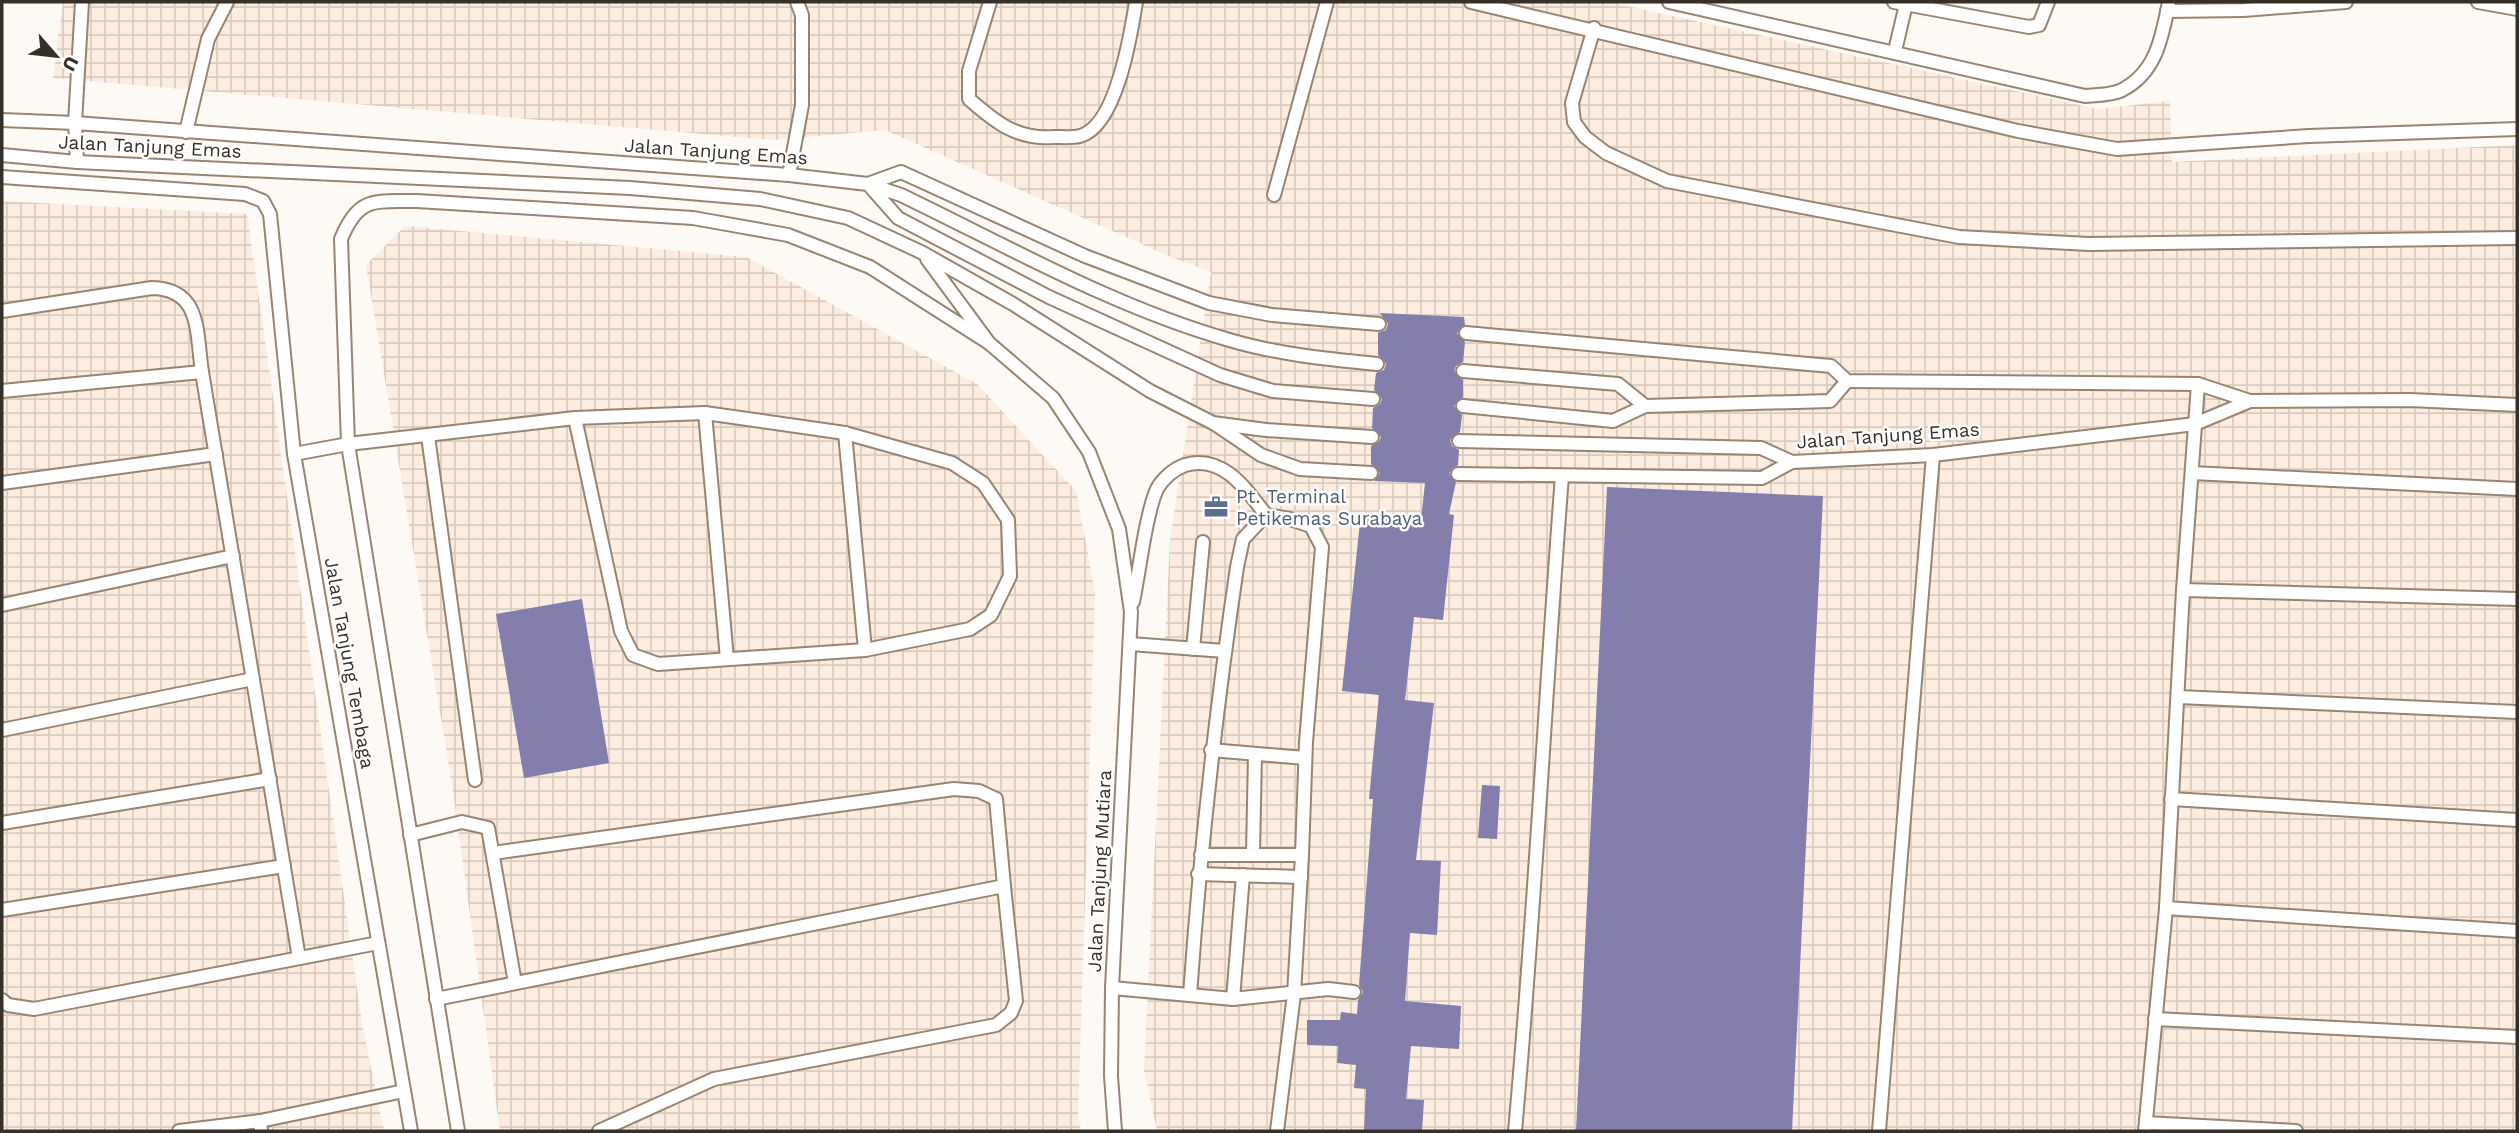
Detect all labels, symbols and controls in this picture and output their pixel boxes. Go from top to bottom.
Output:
north arrow [21,21,91,91]
text: U [57,52,84,75]
street label: Jalan Tanjung Emas [58,130,242,163]
street label: Jalan Tanjung Emas [624,134,808,169]
street label: Jalan Tanjung Emas [1796,418,1980,453]
place label: Pt. Terminal Petikemas Surabaya [1236,485,1423,530]
office icon: Pt. Terminal Petikemas Surabaya [1202,493,1230,521]
street label: Jalan Tanjung Tembaga [320,556,379,771]
street label: Jalan Tanjung Mutiara [1083,769,1116,973]

